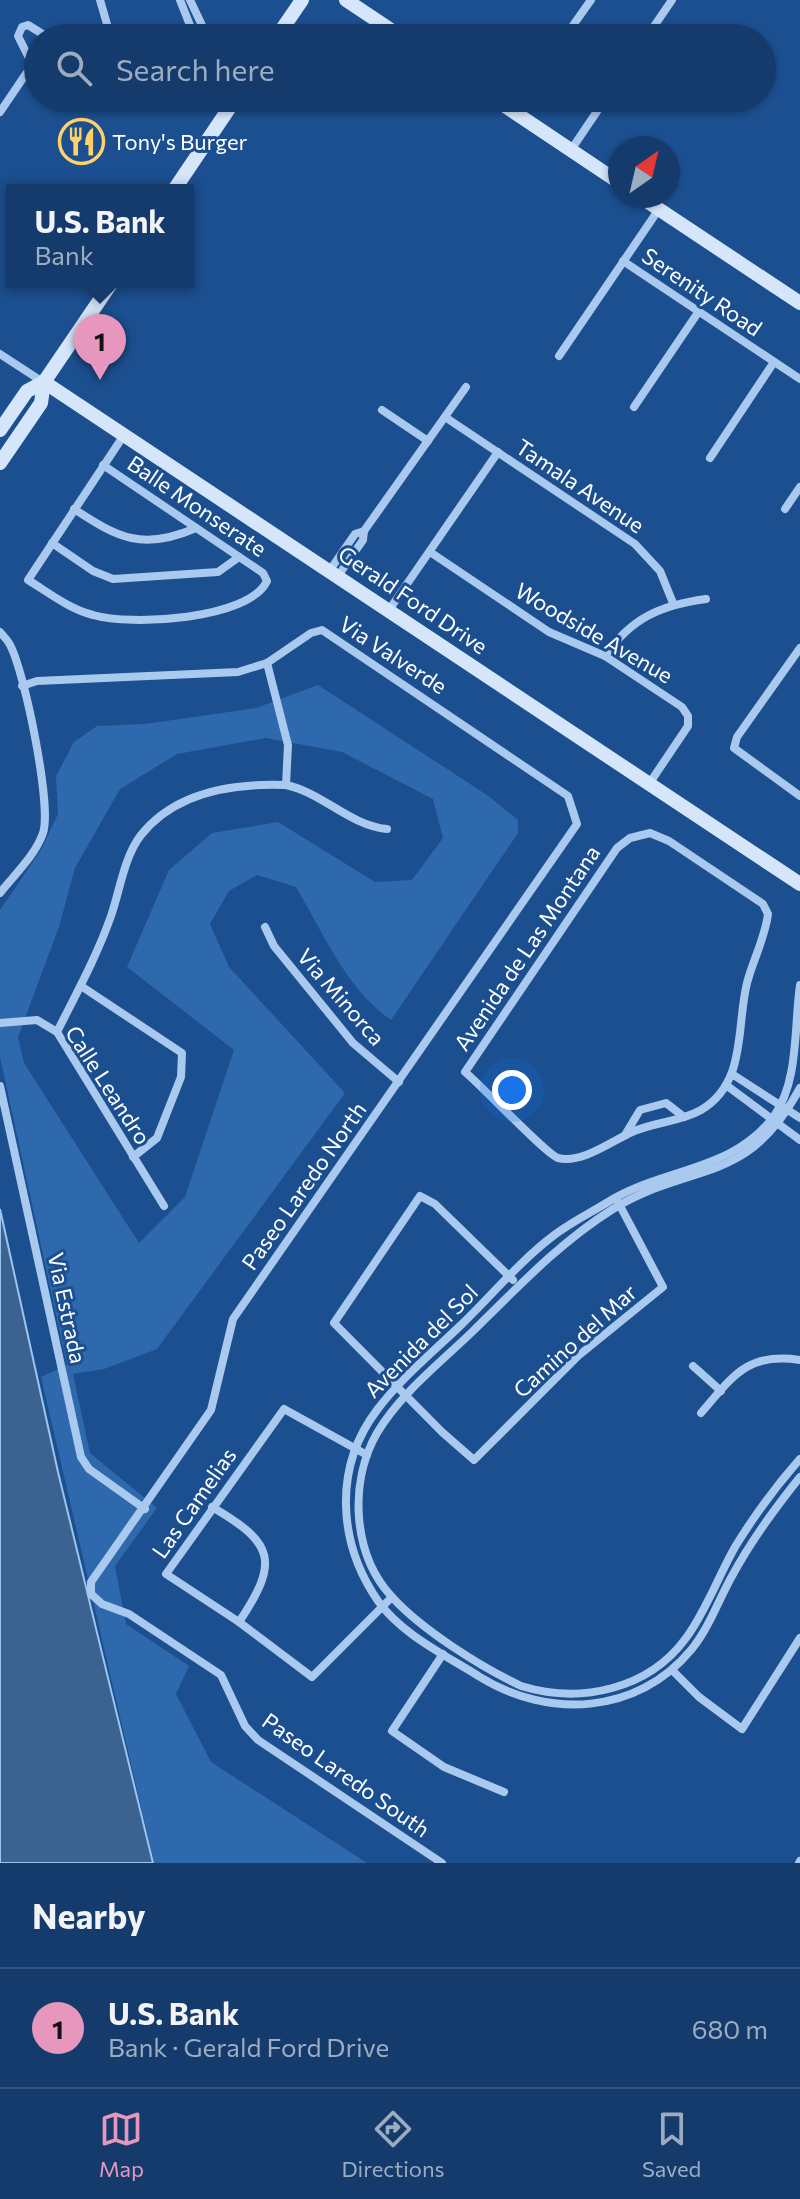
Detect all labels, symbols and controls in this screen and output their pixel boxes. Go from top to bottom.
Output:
search box [24,24,776,112]
icon: search [52,46,96,90]
text: Search here [116,50,275,87]
restaurant icon: Tony's Burger [57,118,105,166]
place label: Tony's Burger [112,128,248,155]
north arrow [608,136,680,208]
popup [6,184,194,288]
text: U.S. Bank [34,202,166,239]
text: Bank [34,239,94,270]
street label: Serenity Road [637,242,767,342]
pin: 1 [74,314,126,380]
street label: Tamala Avenue [511,433,650,538]
street label: Balle Monserate [123,449,272,562]
street label: Gerald Ford Drive [334,540,493,659]
street label: Woodside Avenue [511,577,678,689]
street label: Via Valverde [334,610,452,699]
street label: Avenida de Las Montana [448,840,605,1055]
street label: Via Minorca [292,943,391,1051]
street label: Calle Leandro [60,1020,157,1149]
your location [492,1070,532,1110]
street label: Paseo Laredo North [236,1097,372,1275]
street label: Via Estrada [43,1250,92,1366]
street label: Avenida del Sol [358,1278,483,1403]
street label: Camino del Mar [507,1278,642,1403]
street label: Las Camelias [146,1442,241,1563]
street label: Paseo Laredo South [257,1707,435,1843]
text: Nearby [32,1894,146,1936]
text: U.S. Bank [108,1994,239,2031]
text: 1 [52,2013,64,2044]
text: 680 m [692,2013,768,2044]
text: Bank · Gerald Ford Drive [108,2031,389,2062]
tab: Map [99,2107,144,2182]
tab: Directions [341,2107,445,2182]
tab: Saved [642,2107,701,2182]

